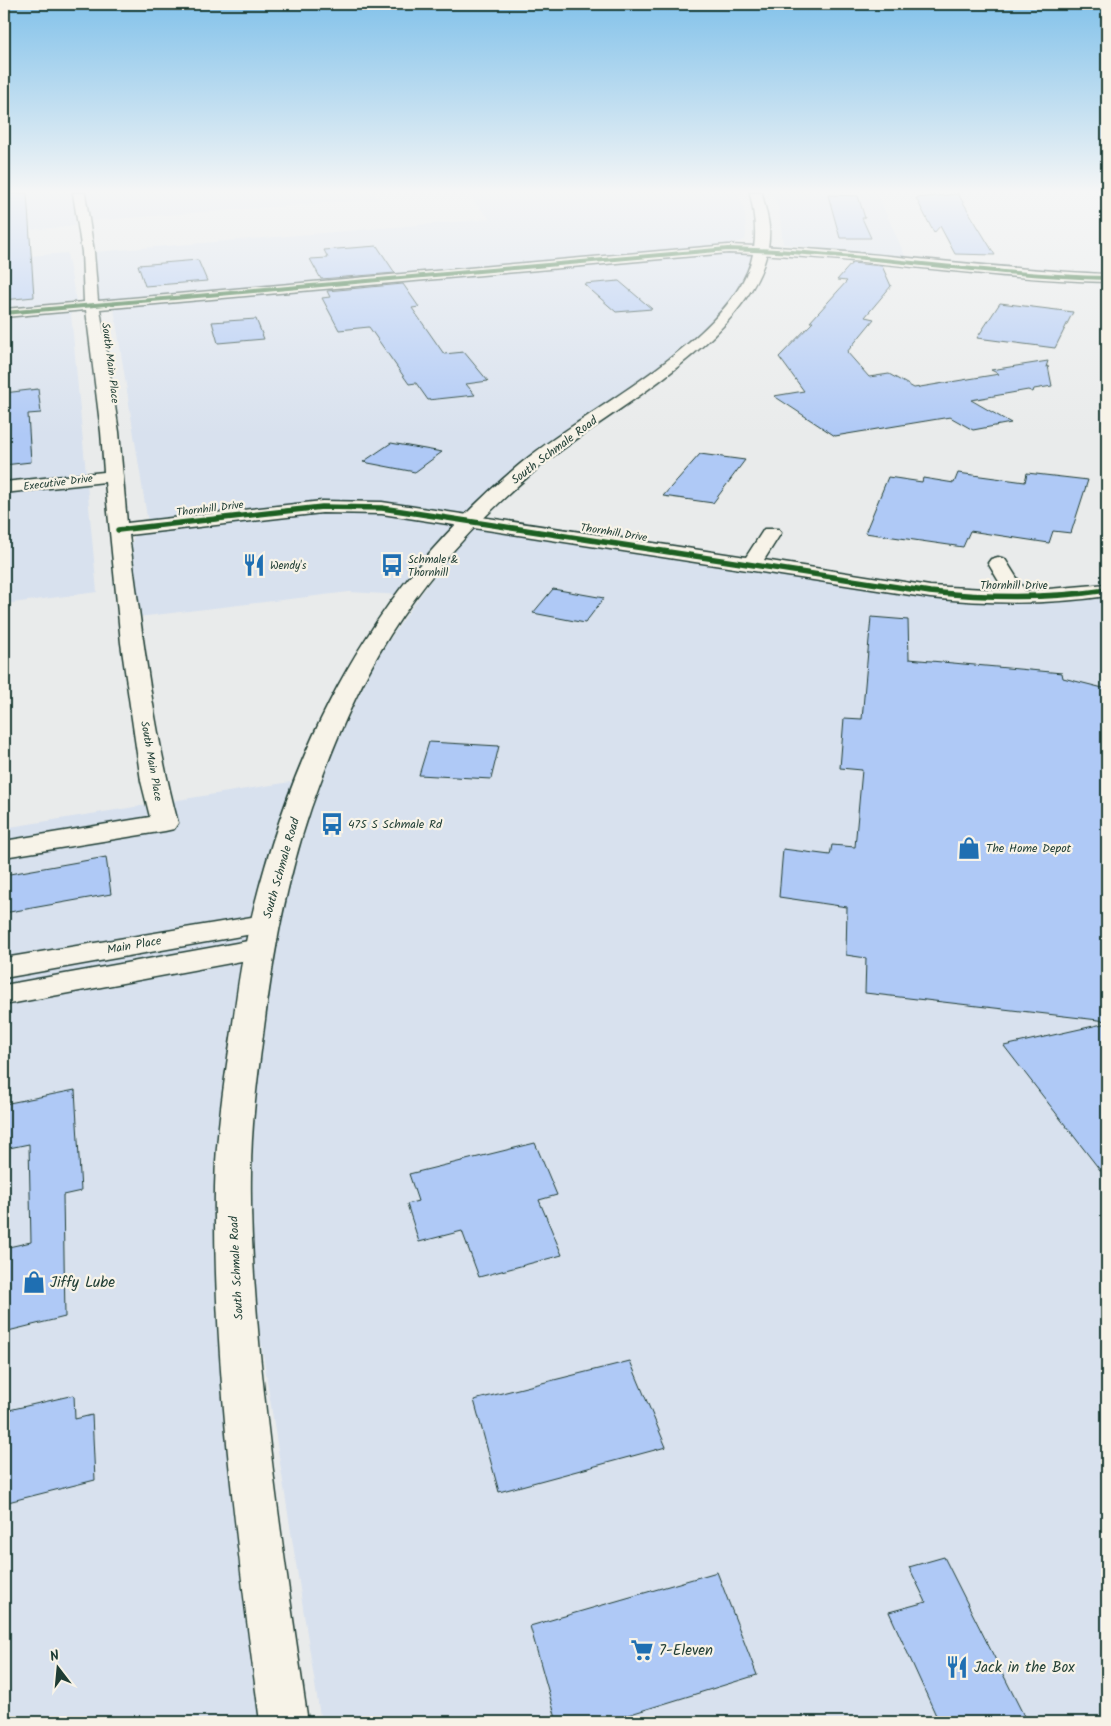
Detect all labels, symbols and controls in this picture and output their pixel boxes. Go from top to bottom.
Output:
street label: South Main Place [96,322,124,404]
street label: South Schmale Road [507,411,602,489]
street label: Executive Drive [22,470,94,496]
street label: Thornhill Drive [176,496,245,522]
street label: Thornhill Drive [579,519,649,547]
place label: Schmale & Thornhill [408,551,459,582]
restaurant icon: Wendy's [241,552,267,578]
bus stop icon: Schmale & Thornhill [379,552,405,578]
place label: Wendy's [270,557,307,575]
street label: Thornhill Drive [980,577,1048,595]
street label: South Main Place [135,720,167,803]
bus stop icon: 475 S Schmale Rd [319,811,345,837]
street label: South Schmale Road [258,815,305,921]
place label: 475 S Schmale Rd [348,815,443,834]
shop icon: The Home Depot [956,835,982,861]
place label: The Home Depot [986,839,1072,858]
street label: Main Place [105,931,163,960]
street label: South Schmale Road [224,1215,249,1320]
shop icon: Jiffy Lube [21,1269,47,1295]
place label: Jiffy Lube [50,1271,115,1295]
supermarket icon: 7-Eleven [629,1637,655,1663]
place label: 7-Eleven [659,1639,713,1663]
north arrow [32,1644,82,1694]
text: N [47,1645,62,1668]
restaurant icon: Jack in the Box [944,1654,970,1680]
place label: Jack in the Box [974,1656,1075,1680]

